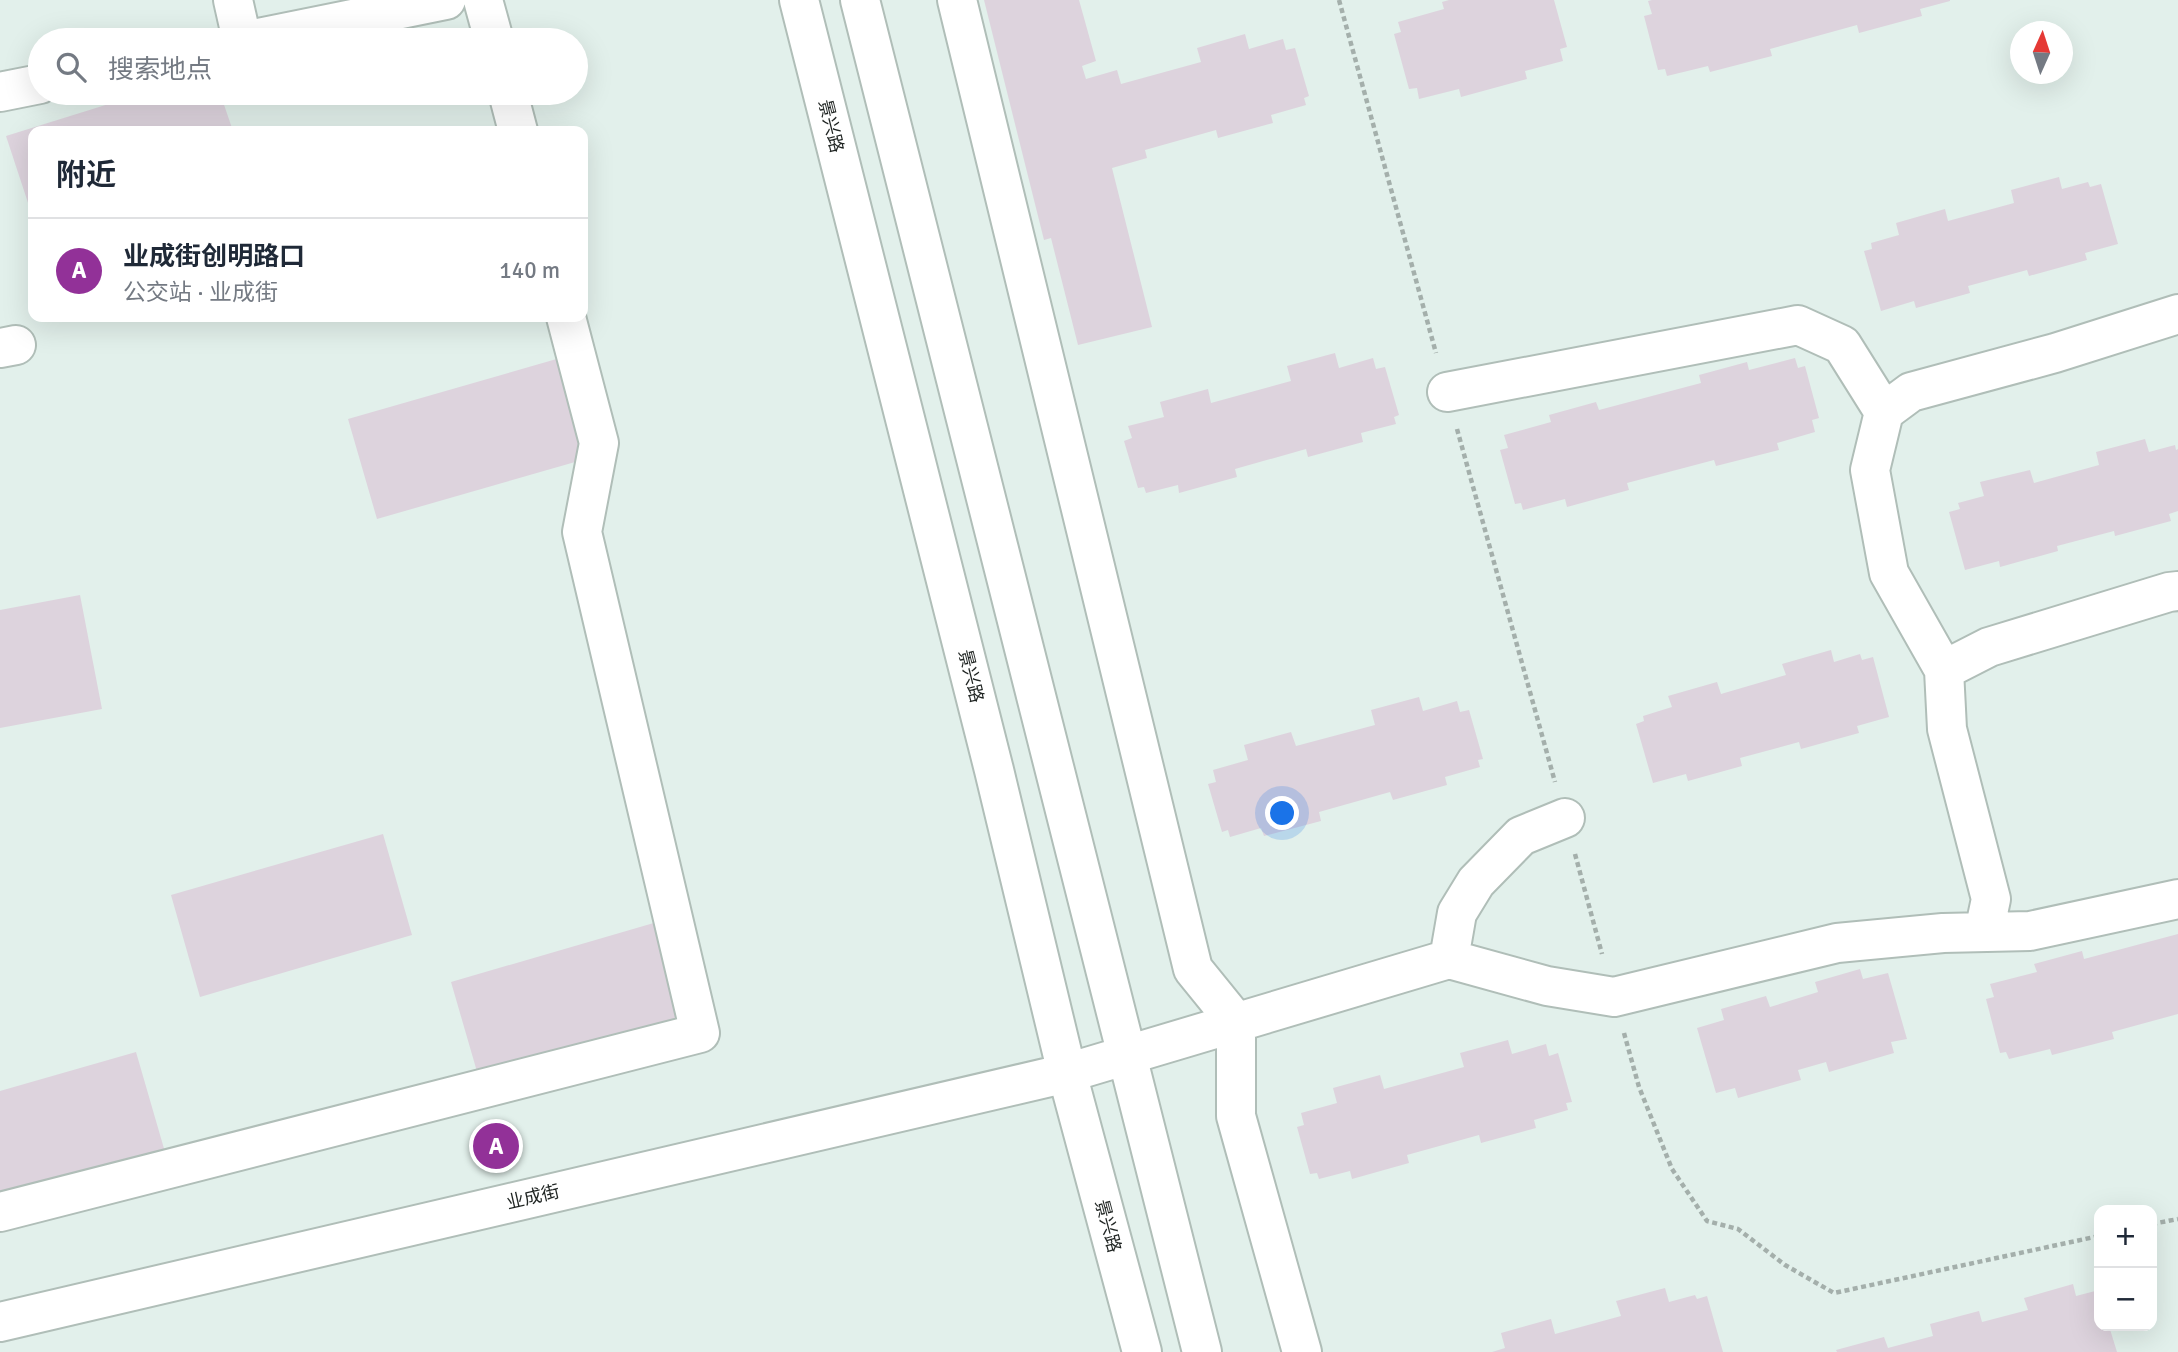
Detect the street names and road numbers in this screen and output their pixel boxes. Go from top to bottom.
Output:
street label: 景兴路 [814,97,848,155]
street label: 景兴路 [954,647,988,705]
street label: 业成街 [504,1180,562,1214]
street label: 景兴路 [1090,1197,1126,1255]

